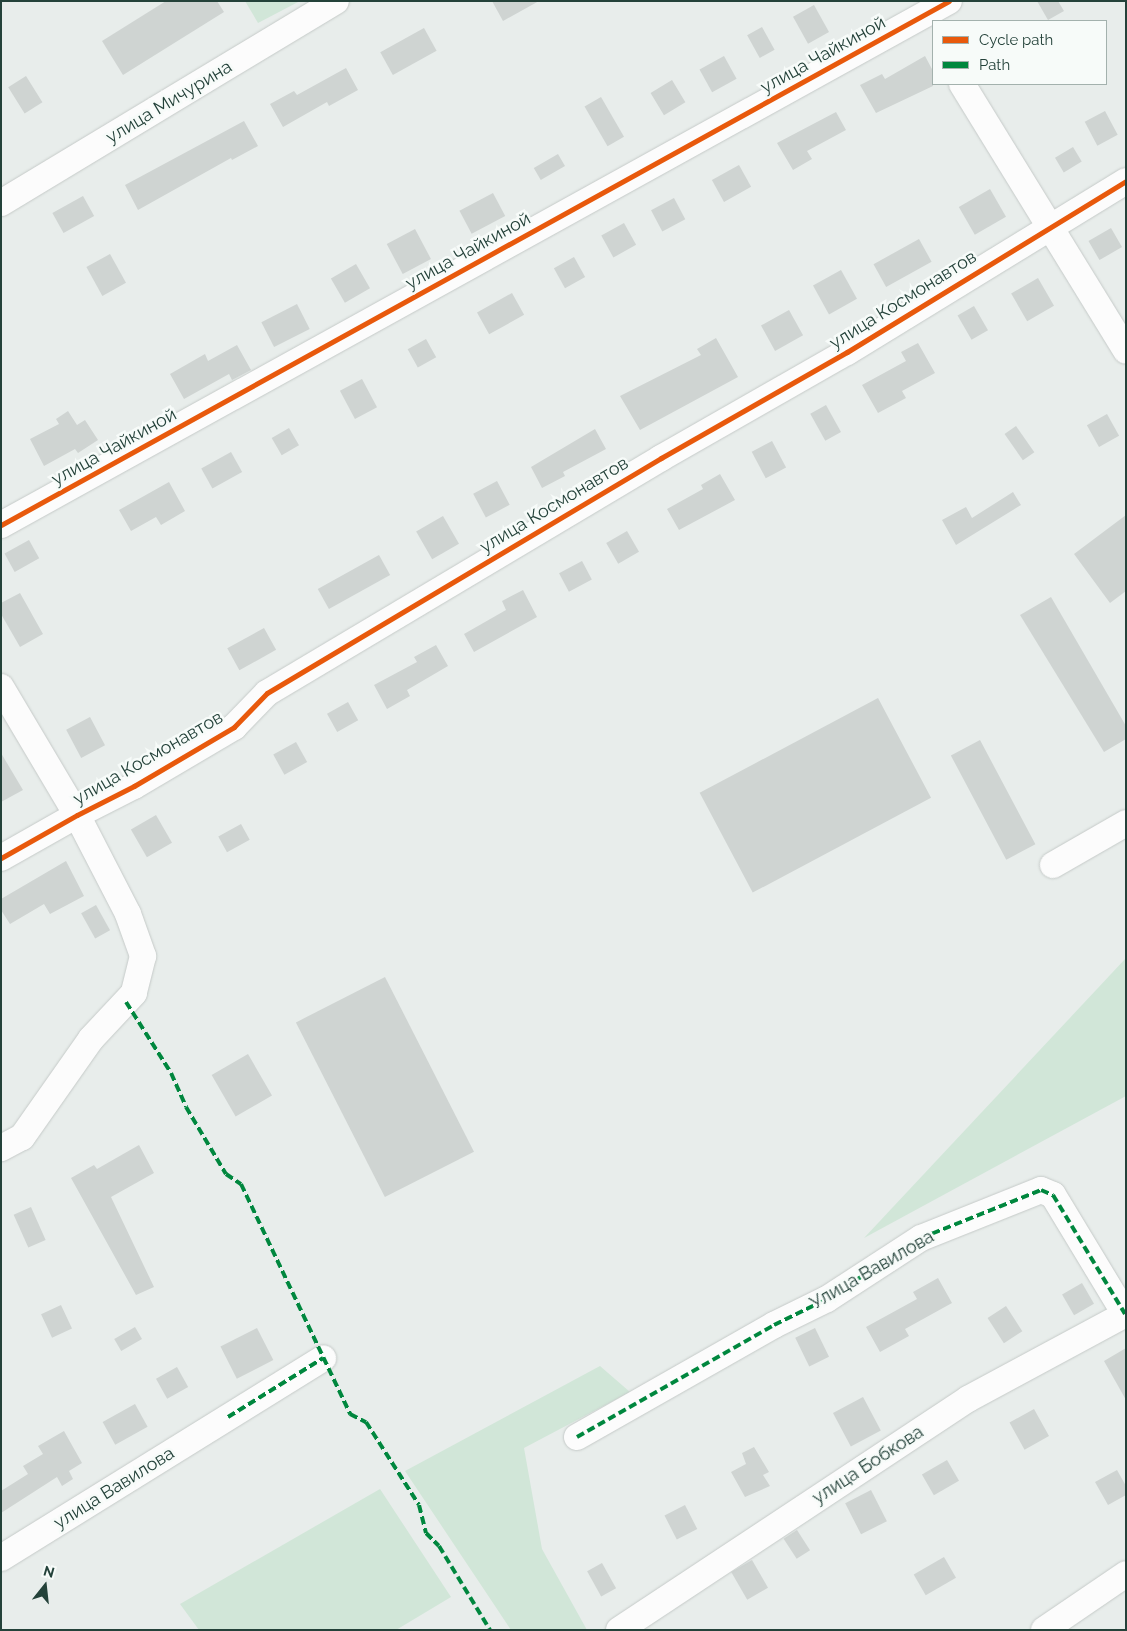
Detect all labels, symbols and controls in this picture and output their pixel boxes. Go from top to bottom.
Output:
street label: улица Чайкиной [757,12,889,98]
legend [932,20,1107,85]
text: Cycle path [979,31,1053,49]
street label: улица Мичурина [102,56,236,148]
text: Path [979,56,1010,74]
street label: улица Чайкиной [402,208,534,294]
street label: улица Космонавтов [826,246,980,354]
street label: улица Чайкиной [48,404,180,490]
street label: улица Космонавтов [476,452,632,558]
street label: улица Космонавтов [69,706,227,810]
street label: Улица Вавилова [806,1226,938,1314]
street label: улица Бобкова [808,1421,928,1509]
street label: улица Вавилова [50,1442,178,1534]
north arrow [20,1561,70,1611]
text: N [42,1562,56,1581]

